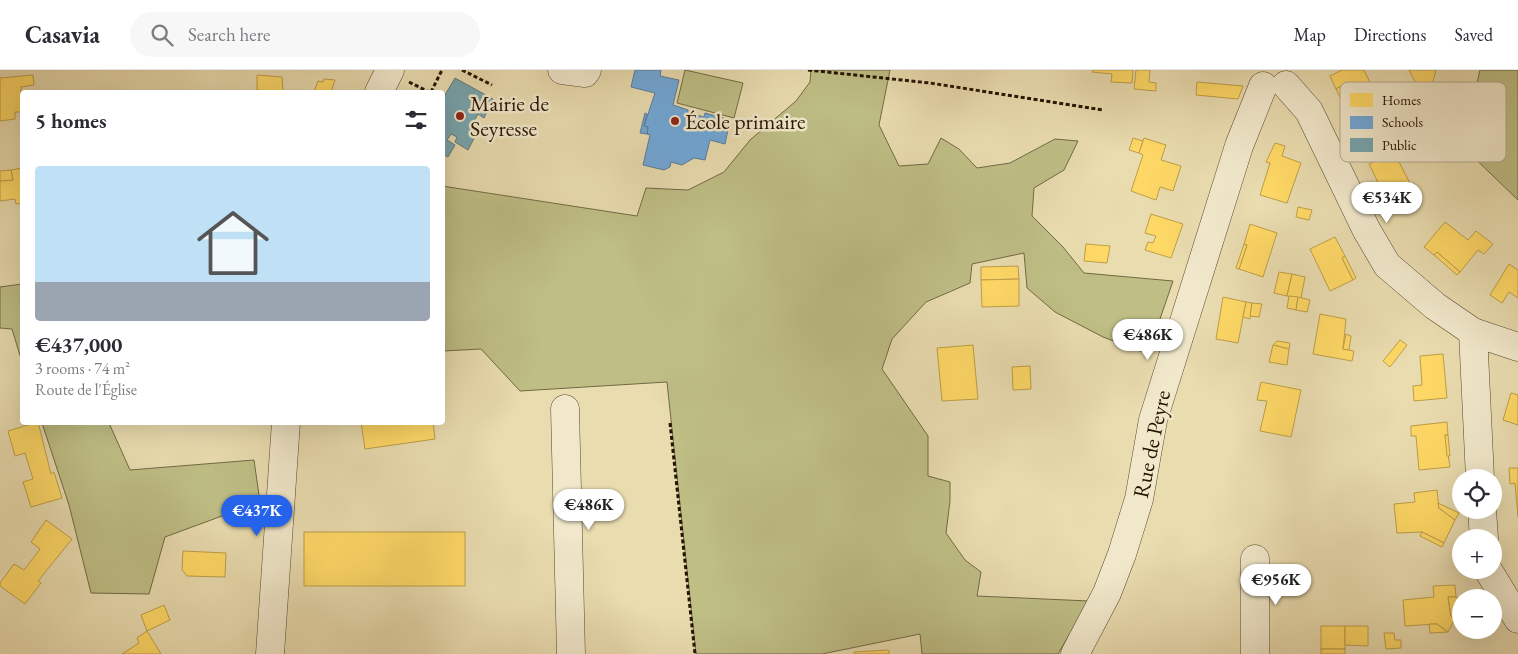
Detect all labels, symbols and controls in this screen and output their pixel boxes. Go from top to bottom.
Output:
search box [130,12,480,57]
text: Casavia [25,19,100,50]
icon: search [148,21,176,49]
text: Search here [188,22,270,47]
text: Map [1294,23,1326,46]
text: Directions [1354,23,1426,46]
text: Saved [1454,23,1493,46]
legend [1340,82,1506,162]
place label: Mairie de Seyresse [470,89,549,143]
text: Homes [1382,91,1422,109]
icon: filters [402,106,430,134]
text: 5 homes [35,107,107,134]
place label: École primaire [685,107,806,136]
marker: Mairie de Seyresse [454,110,466,122]
text: Schools [1382,113,1423,131]
marker: École primaire [669,115,681,127]
text: Public [1382,136,1417,154]
pin: €534K [1352,182,1422,224]
text: €534K [1362,187,1412,208]
icon: home [188,198,278,288]
pin: €486K [1113,318,1183,361]
text: €486K [1123,324,1173,345]
text: €437,000 [35,331,122,358]
text: 3 rooms · 74 m² [35,358,130,379]
text: Route de l'Église [35,379,137,400]
street label: Rue de Peyre [1126,387,1177,501]
map controls [1452,469,1502,639]
button: locate [1452,469,1502,519]
pin: €486K [554,488,624,531]
pin: €437K [222,494,292,537]
text: €486K [564,494,614,515]
text: €437K [232,500,282,521]
button: + [1452,529,1502,579]
pin: €956K [1241,564,1311,606]
text: €956K [1251,569,1301,590]
button: − [1452,589,1502,639]

